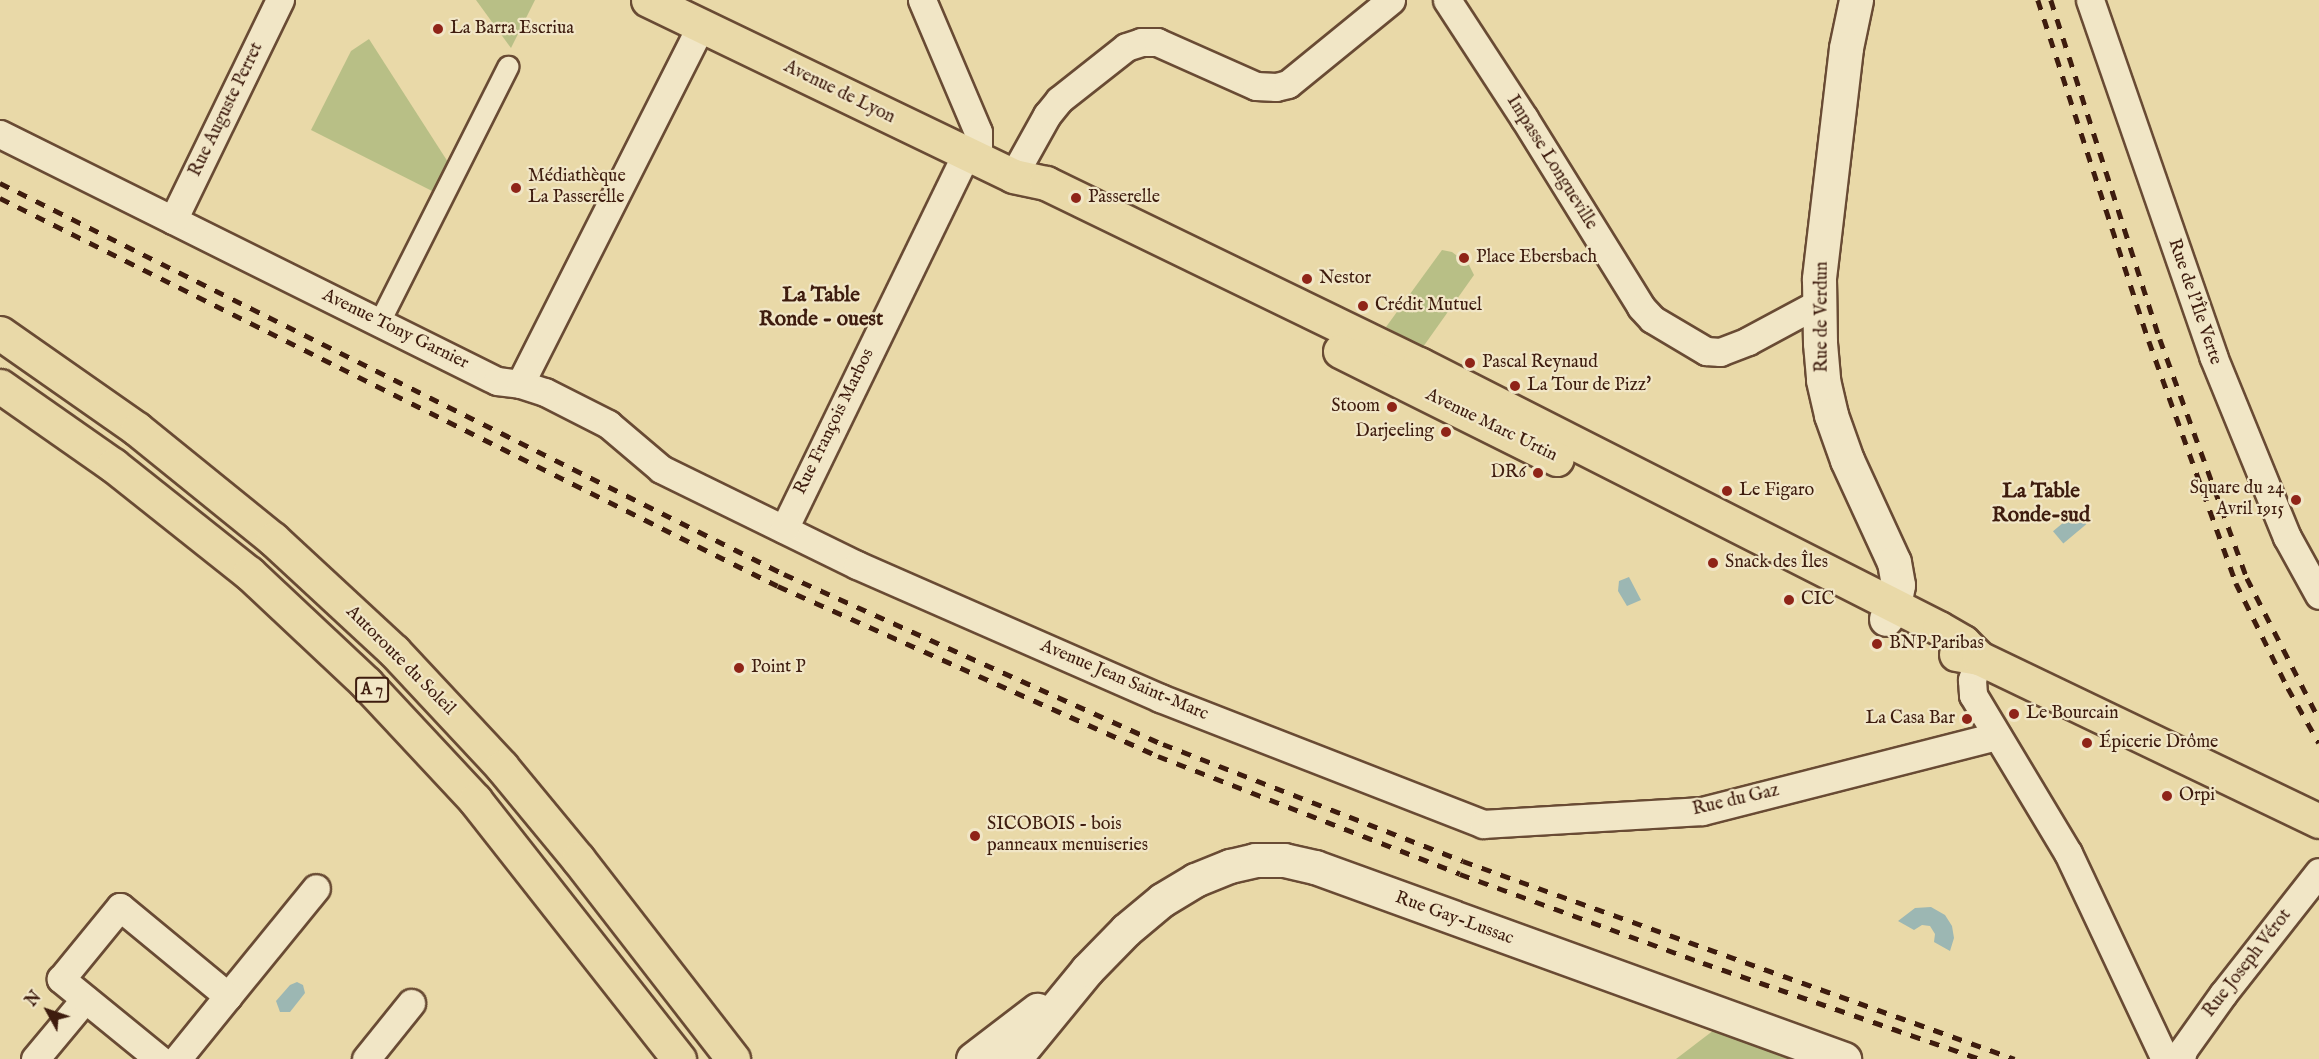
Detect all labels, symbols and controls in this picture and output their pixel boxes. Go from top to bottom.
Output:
place label: La Barra Escriua [450,18,574,40]
marker: La Barra Escriua [431,22,445,36]
street label: Rue Auguste Perret [185,39,269,181]
street label: Avenue de Lyon [780,57,898,129]
street label: Impasse Longueville [1501,92,1601,234]
place label: Médiathèque La Passerelle [528,167,626,210]
marker: Médiathèque La Passerelle [509,181,523,195]
place label: Passerelle [1088,187,1160,209]
marker: Passerelle [1069,191,1083,205]
street label: Rue de l'Île Verte [2162,236,2226,368]
place label: Place Ebersbach [1476,247,1597,269]
marker: Place Ebersbach [1457,251,1471,265]
street label: Rue de Verdun [1812,261,1834,373]
place label: Nestor [1319,268,1371,290]
marker: Nestor [1300,272,1314,286]
district label: La Table Ronde - ouest [759,283,883,333]
street label: Avenue Tony Garnier [318,285,472,375]
place label: Crédit Mutuel [1375,295,1482,317]
marker: Crédit Mutuel [1356,299,1370,313]
street label: Rue François Marbos [790,345,880,499]
place label: Pascal Reynaud [1482,352,1598,374]
marker: Pascal Reynaud [1463,356,1477,370]
place label: La Tour de Pizz' [1527,375,1651,397]
marker: La Tour de Pizz' [1508,379,1522,393]
street label: Avenue Marc Urtin [1422,385,1560,467]
place label: Stoom [1331,396,1380,418]
marker: Stoom [1385,400,1399,414]
place label: Darjeeling [1355,421,1434,443]
marker: Darjeeling [1439,425,1453,439]
place label: DR6 [1491,462,1526,484]
marker: DR6 [1531,466,1545,480]
district label: La Table Ronde-sud [1992,479,2090,529]
place label: Square du 24 Avril 1915 [2190,479,2284,522]
place label: Le Figaro [1739,480,1814,502]
marker: Le Figaro [1720,484,1734,498]
marker: Square du 24 Avril 1915 [2289,493,2303,507]
place label: Snack des Îles [1725,552,1828,574]
marker: Snack des Îles [1706,556,1720,570]
place label: CIC [1801,589,1834,611]
marker: CIC [1782,593,1796,607]
street label: Autoroute du Soleil [341,602,459,720]
place label: BNP Paribas [1889,633,1984,655]
street label: Avenue Jean Saint-Marc [1037,636,1211,726]
marker: BNP Paribas [1870,637,1884,651]
place label: Point P [751,657,806,679]
marker: Point P [732,661,746,675]
road number: A 7 [354,677,390,703]
place label: Le Bourcain [2026,703,2119,725]
marker: Le Bourcain [2007,707,2021,721]
place label: La Casa Bar [1866,708,1955,730]
marker: La Casa Bar [1960,712,1974,726]
place label: Épicerie Drôme [2099,732,2218,754]
marker: Épicerie Drôme [2080,736,2094,750]
street label: Rue du Gaz [1690,781,1782,821]
place label: Orpi [2179,785,2215,807]
marker: Orpi [2160,789,2174,803]
place label: SICOBOIS - bois panneaux menuiseries [987,815,1148,858]
marker: SICOBOIS - bois panneaux menuiseries [968,829,982,843]
street label: Rue Gay-Lussac [1392,888,1516,950]
street label: Rue Joseph Vérot [2199,906,2297,1022]
north arrow [18,981,78,1041]
text: N [22,988,46,1011]

